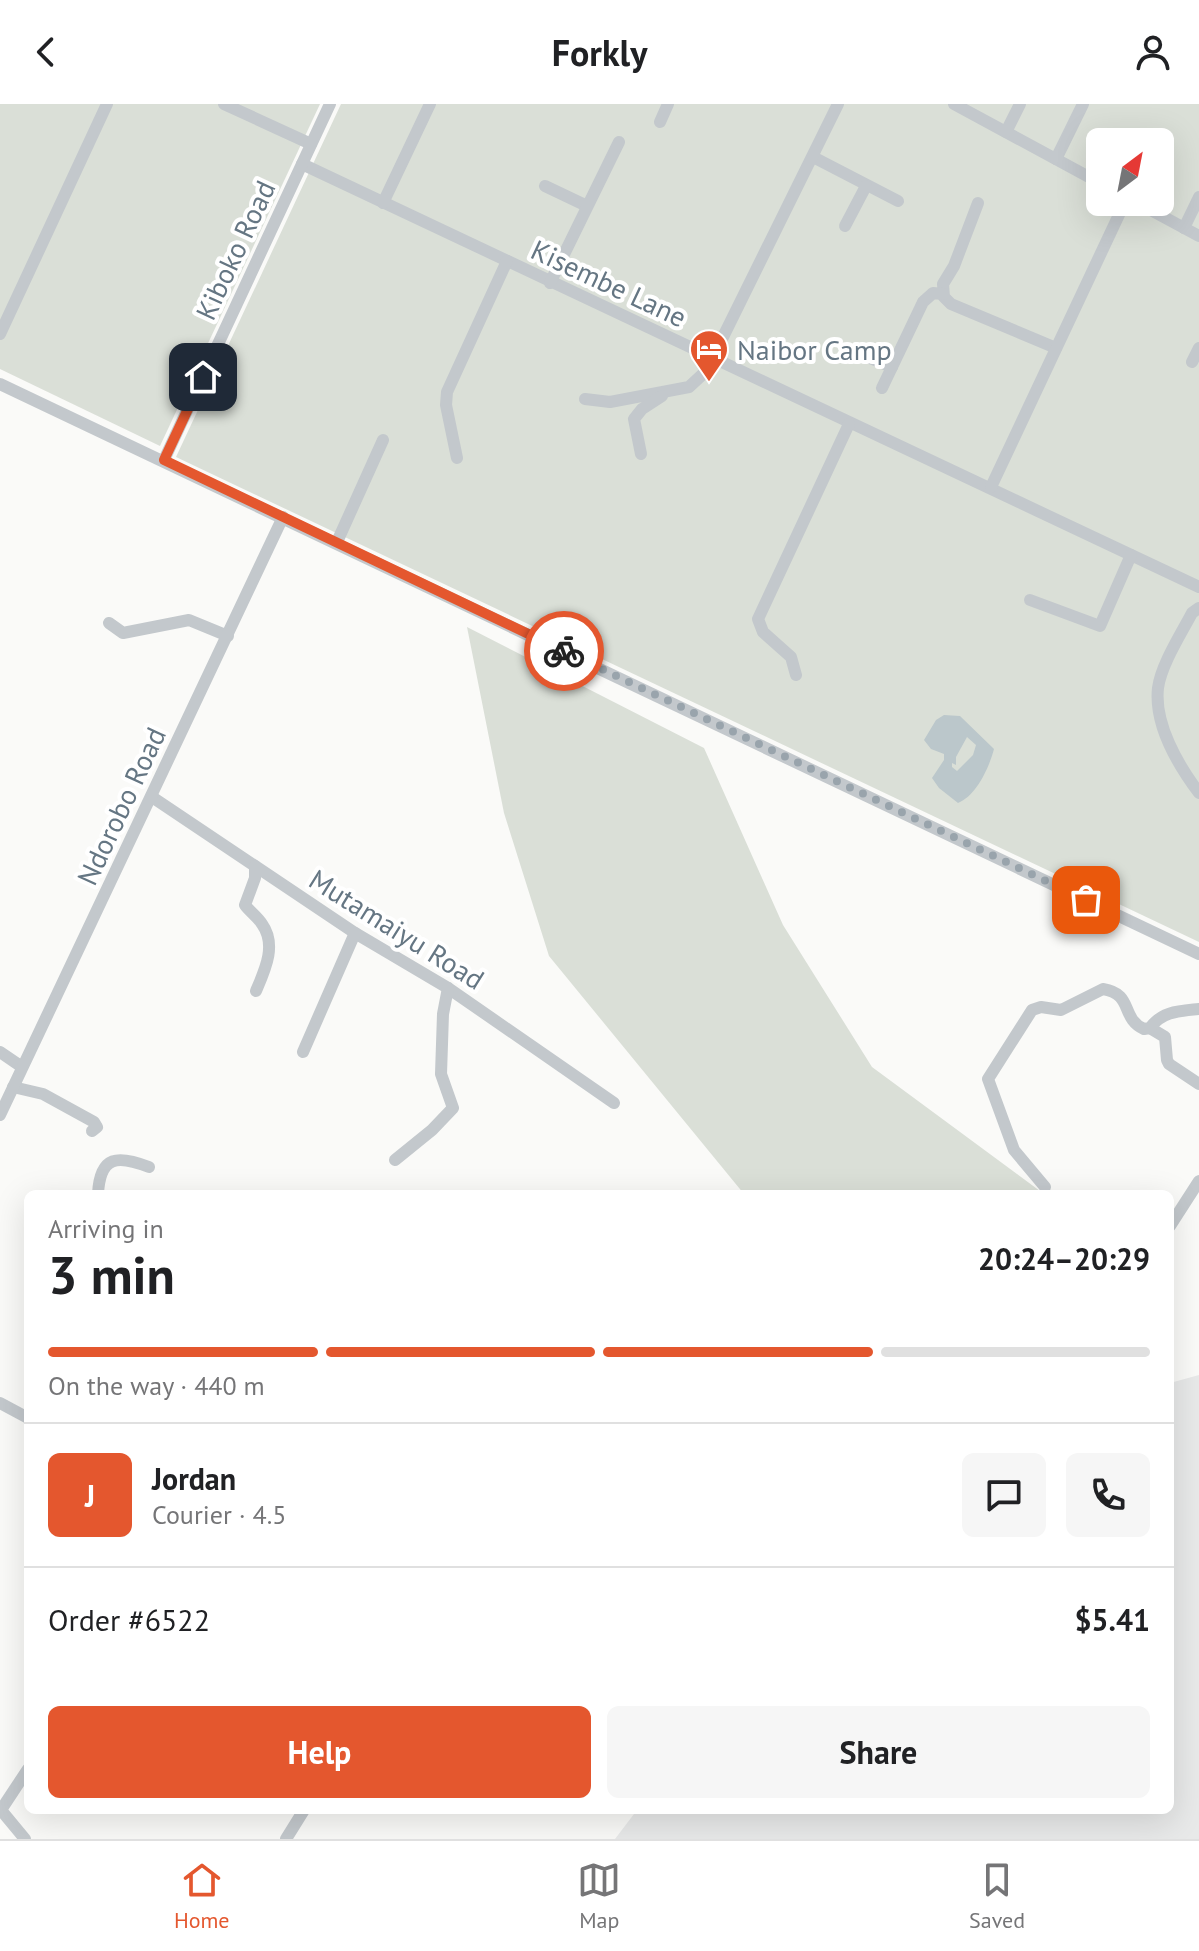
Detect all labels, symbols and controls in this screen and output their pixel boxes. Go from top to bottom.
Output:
text: Forkly [552,29,647,76]
icon: back [24,30,68,74]
icon: person [1131,30,1175,74]
north arrow [1086,128,1174,216]
map controls [1086,128,1174,216]
street label: Kiboko Road [187,174,283,326]
street label: Kisembe Lane [525,231,693,335]
hotel icon: Naibor Camp [688,328,730,383]
place label: Naibor Camp [737,331,892,368]
pin [169,343,237,411]
icon: home [181,355,225,399]
courier [524,611,604,691]
icon: bike [542,629,586,673]
street label: Ndorobo Road [68,721,174,891]
street label: Mutamaiyu Road [303,860,491,998]
pin [1052,866,1120,934]
icon: bag [1064,878,1108,922]
text: Arriving in [48,1212,164,1245]
text: 20:24–20:29 [978,1239,1150,1278]
text: 3 min [48,1241,175,1308]
text: On the way · 440 m [48,1369,265,1402]
button: chat [962,1453,1046,1537]
button: phone [1066,1453,1150,1537]
text: Jordan [152,1459,236,1498]
text: J [85,1476,95,1515]
text: Courier · 4.5 [152,1498,286,1531]
text: Order #6522 [48,1600,210,1639]
text: $5.41 [1075,1600,1150,1639]
button: Help [48,1706,591,1798]
button: Share [607,1706,1150,1798]
tab: Home [174,1858,230,1934]
tab: Map [577,1858,621,1934]
tab: Saved [969,1858,1025,1934]

